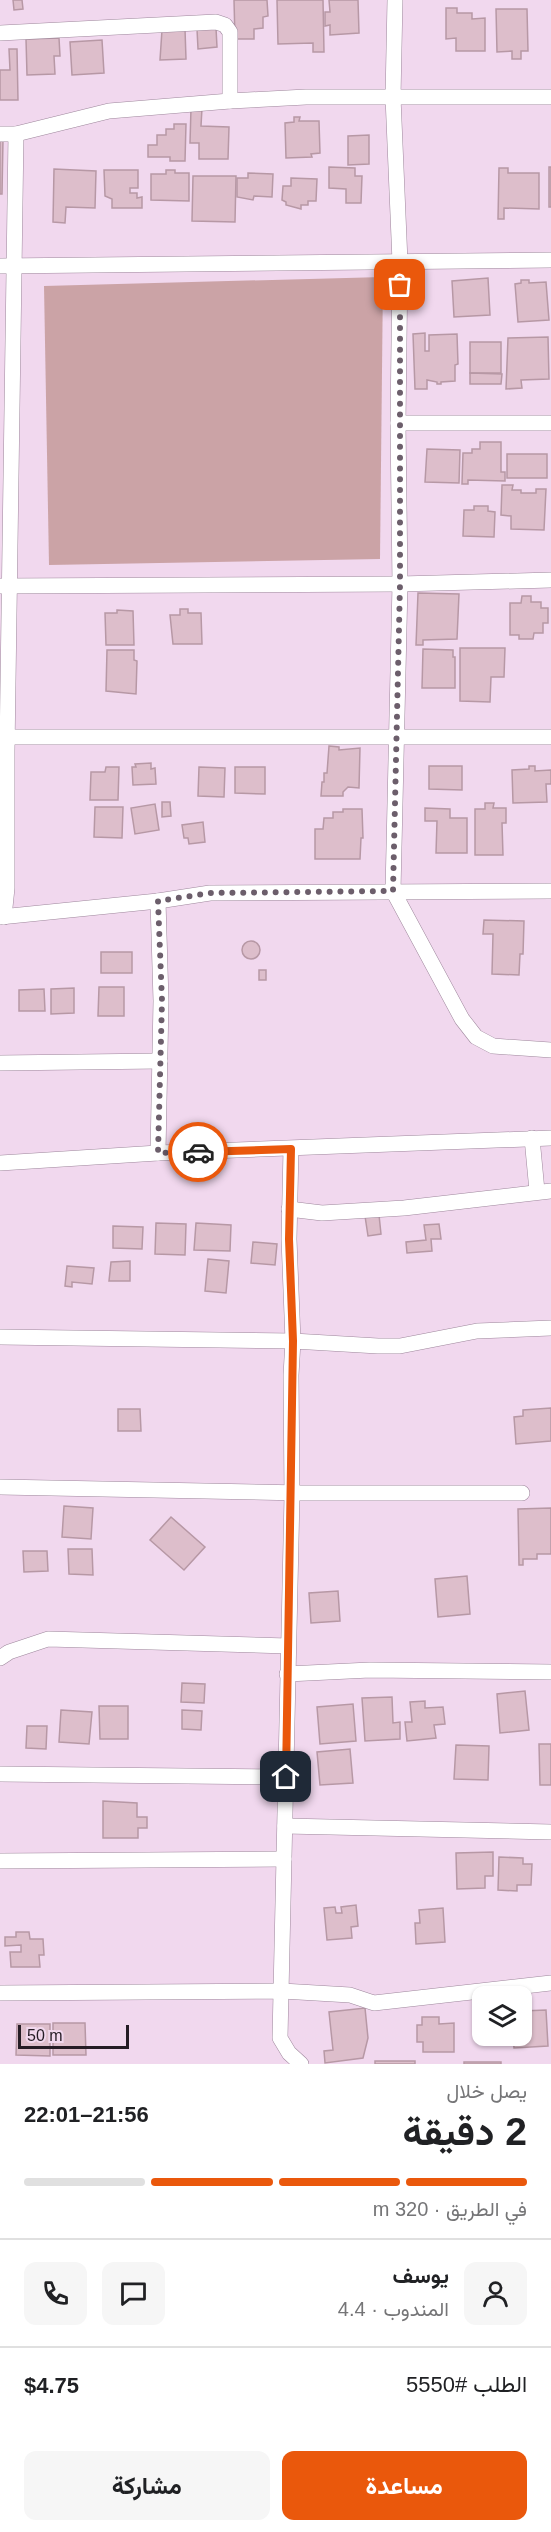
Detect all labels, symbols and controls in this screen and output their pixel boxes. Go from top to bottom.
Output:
pin [374,259,425,310]
icon: bag [383,268,416,301]
courier [168,1122,228,1182]
icon: car [182,1136,215,1169]
pin [260,1751,311,1802]
icon: home [269,1760,302,1793]
map controls [472,1986,532,2046]
button: layers [472,1986,532,2046]
scale bar [18,2022,129,2050]
text: 50 m [27,2027,63,2044]
text: يصل خلال [446,2080,527,2102]
text: 21:56–22:01 [24,2102,149,2127]
text: 2 دقيقة [403,2110,527,2153]
text: في الطريق · 320 m [373,2198,527,2220]
button: phone [24,2262,87,2325]
button: chat [102,2262,165,2325]
button: person [464,2262,527,2325]
text: يوسف [393,2263,449,2288]
text: المندوب · 4.4 [338,2298,449,2320]
text: الطلب #5550 [406,2372,527,2397]
text: $4.75 [24,2373,79,2398]
button: مشاركة [24,2451,270,2520]
button: مساعدة [282,2451,527,2520]

